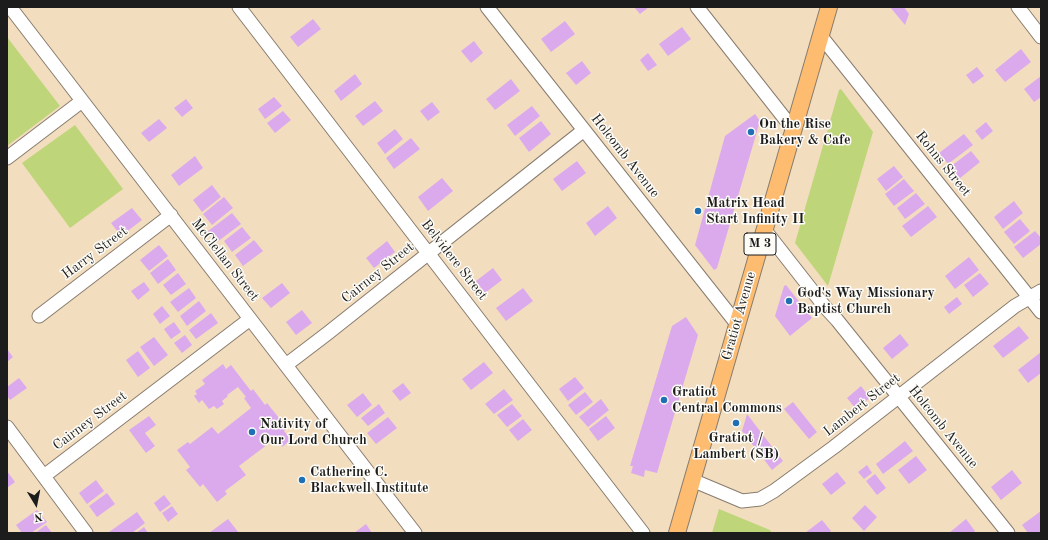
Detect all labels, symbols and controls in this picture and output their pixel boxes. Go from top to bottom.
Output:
street label: Holcomb Avenue [587,111,663,201]
place label: On the Rise Bakery & Cafe [759,116,851,148]
marker: On the Rise Bakery & Cafe [746,127,756,137]
street label: Rohns Street [912,128,974,200]
place label: Matrix Head Start Infinity II [706,195,804,228]
marker: Matrix Head Start Infinity II [693,206,703,216]
street label: McClellan Street [187,215,263,305]
street label: Belvidere Street [417,216,491,304]
street label: Harry Street [59,223,131,283]
road number: M 3 [744,233,776,255]
street label: Cairney Street [338,239,418,307]
street label: Gratiot Avenue [718,270,760,362]
place label: God's Way Missionary Baptist Church [797,285,935,318]
marker: God's Way Missionary Baptist Church [784,296,794,306]
street label: Lambert Street [820,370,904,440]
street label: Holcomb Avenue [905,382,981,472]
place label: Gratiot Central Commons [672,384,782,416]
street label: Cairney Street [50,388,130,454]
marker: Gratiot Central Commons [659,395,669,405]
place label: Nativity of Our Lord Church [260,416,367,448]
marker: Gratiot / Lambert (SB) [731,418,741,428]
marker: Nativity of Our Lord Church [247,427,257,437]
place label: Gratiot / Lambert (SB) [693,430,779,462]
place label: Catherine C. Blackwell Institute [310,464,429,496]
marker: Catherine C. Blackwell Institute [297,475,307,485]
north arrow [16,484,56,524]
text: N [33,510,43,522]

